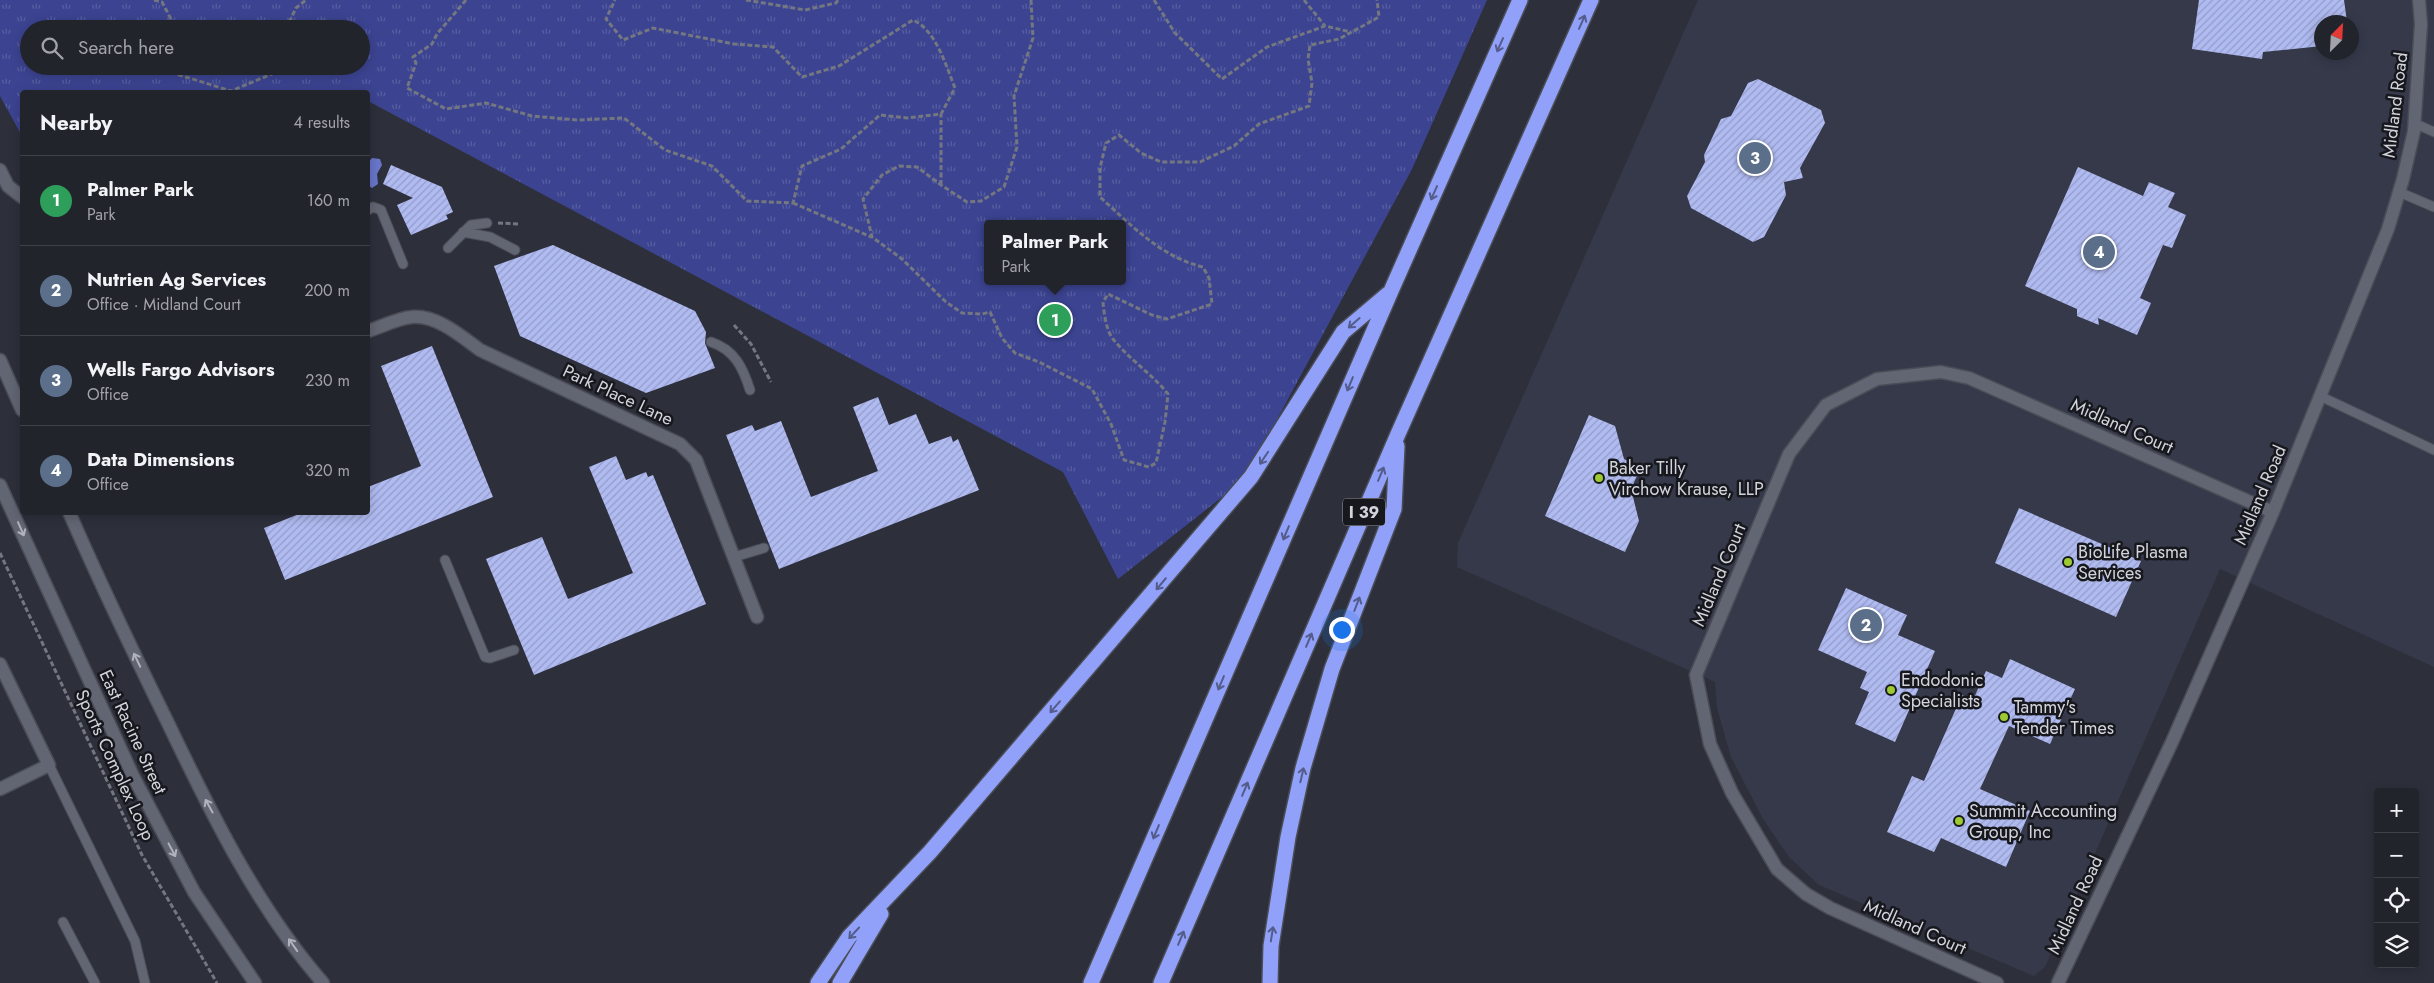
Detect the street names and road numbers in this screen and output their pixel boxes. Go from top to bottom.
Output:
street label: Midland Road [2376,51,2414,159]
street label: Park Place Lane [559,358,677,432]
street label: Midland Court [2067,392,2178,460]
street label: Midland Road [2227,441,2293,549]
road number: I 39 [1343,498,1385,526]
street label: Midland Court [1686,519,1753,630]
street label: East Racine Street [93,666,174,799]
street label: Sports Complex Loop [69,685,161,845]
street label: Midland Road [2041,851,2109,959]
street label: Midland Court [1860,893,1971,961]

